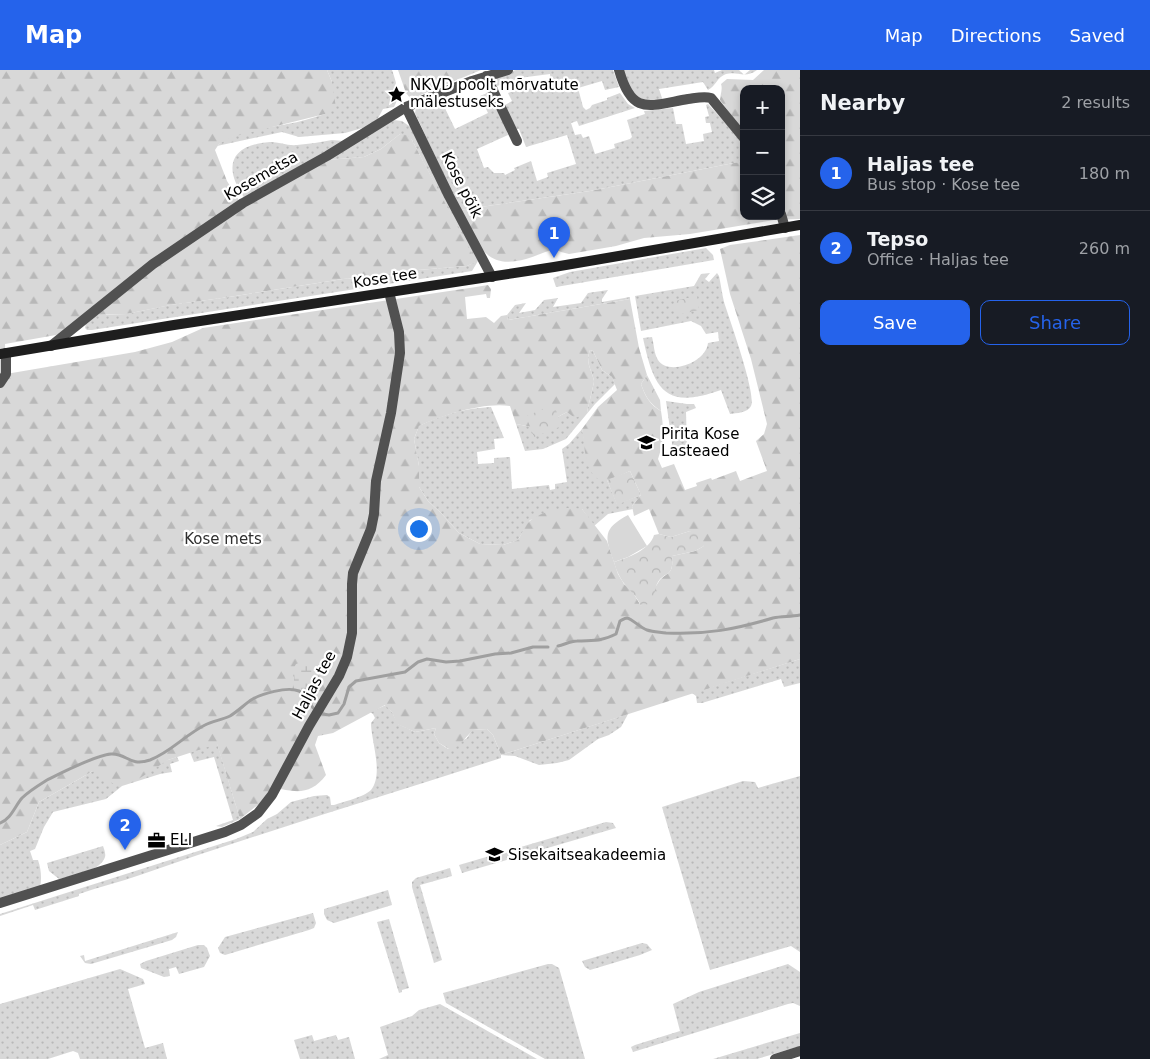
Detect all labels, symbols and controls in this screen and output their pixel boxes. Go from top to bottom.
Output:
text: Map [25,21,82,49]
text: Map [885,25,923,46]
text: Directions [951,25,1041,46]
text: Saved [1069,25,1125,46]
place label: NKVD poolt mõrvatute mälestuseks [410,76,579,111]
place icon: NKVD poolt mõrvatute mälestuseks [386,84,406,104]
map controls [740,85,785,220]
button: + [740,85,785,130]
text: Nearby [820,91,905,115]
text: 2 results [1061,93,1130,112]
button: − [740,130,785,175]
street label: Kosemetsa [221,148,301,204]
street label: Kose põik [438,149,486,221]
text: Haljas tee [867,153,974,175]
text: 1 [830,164,842,183]
text: 180 m [1079,164,1130,183]
button: layers [740,175,785,220]
text: Bus stop · Kose tee [867,175,1020,194]
pin: 1 [538,217,570,258]
text: Tepso [867,228,928,250]
text: 2 [830,239,842,258]
text: 260 m [1079,239,1130,258]
text: Office · Haljas tee [867,250,1009,269]
street label: Kose tee [352,264,418,292]
button: Save [820,300,970,345]
button: Share [980,300,1130,345]
place label: Pirita Kose Lasteaed [661,425,739,460]
school or university icon: Pirita Kose Lasteaed [637,433,657,453]
your location [406,516,432,542]
park label: Kose mets [184,530,262,548]
street label: Haljas tee [288,648,340,722]
pin: 2 [109,809,141,850]
office icon: ELI [146,830,166,850]
place label: ELI [170,831,192,849]
school or university icon: Sisekaitseakadeemia [484,845,504,865]
place label: Sisekaitseakadeemia [508,846,666,864]

